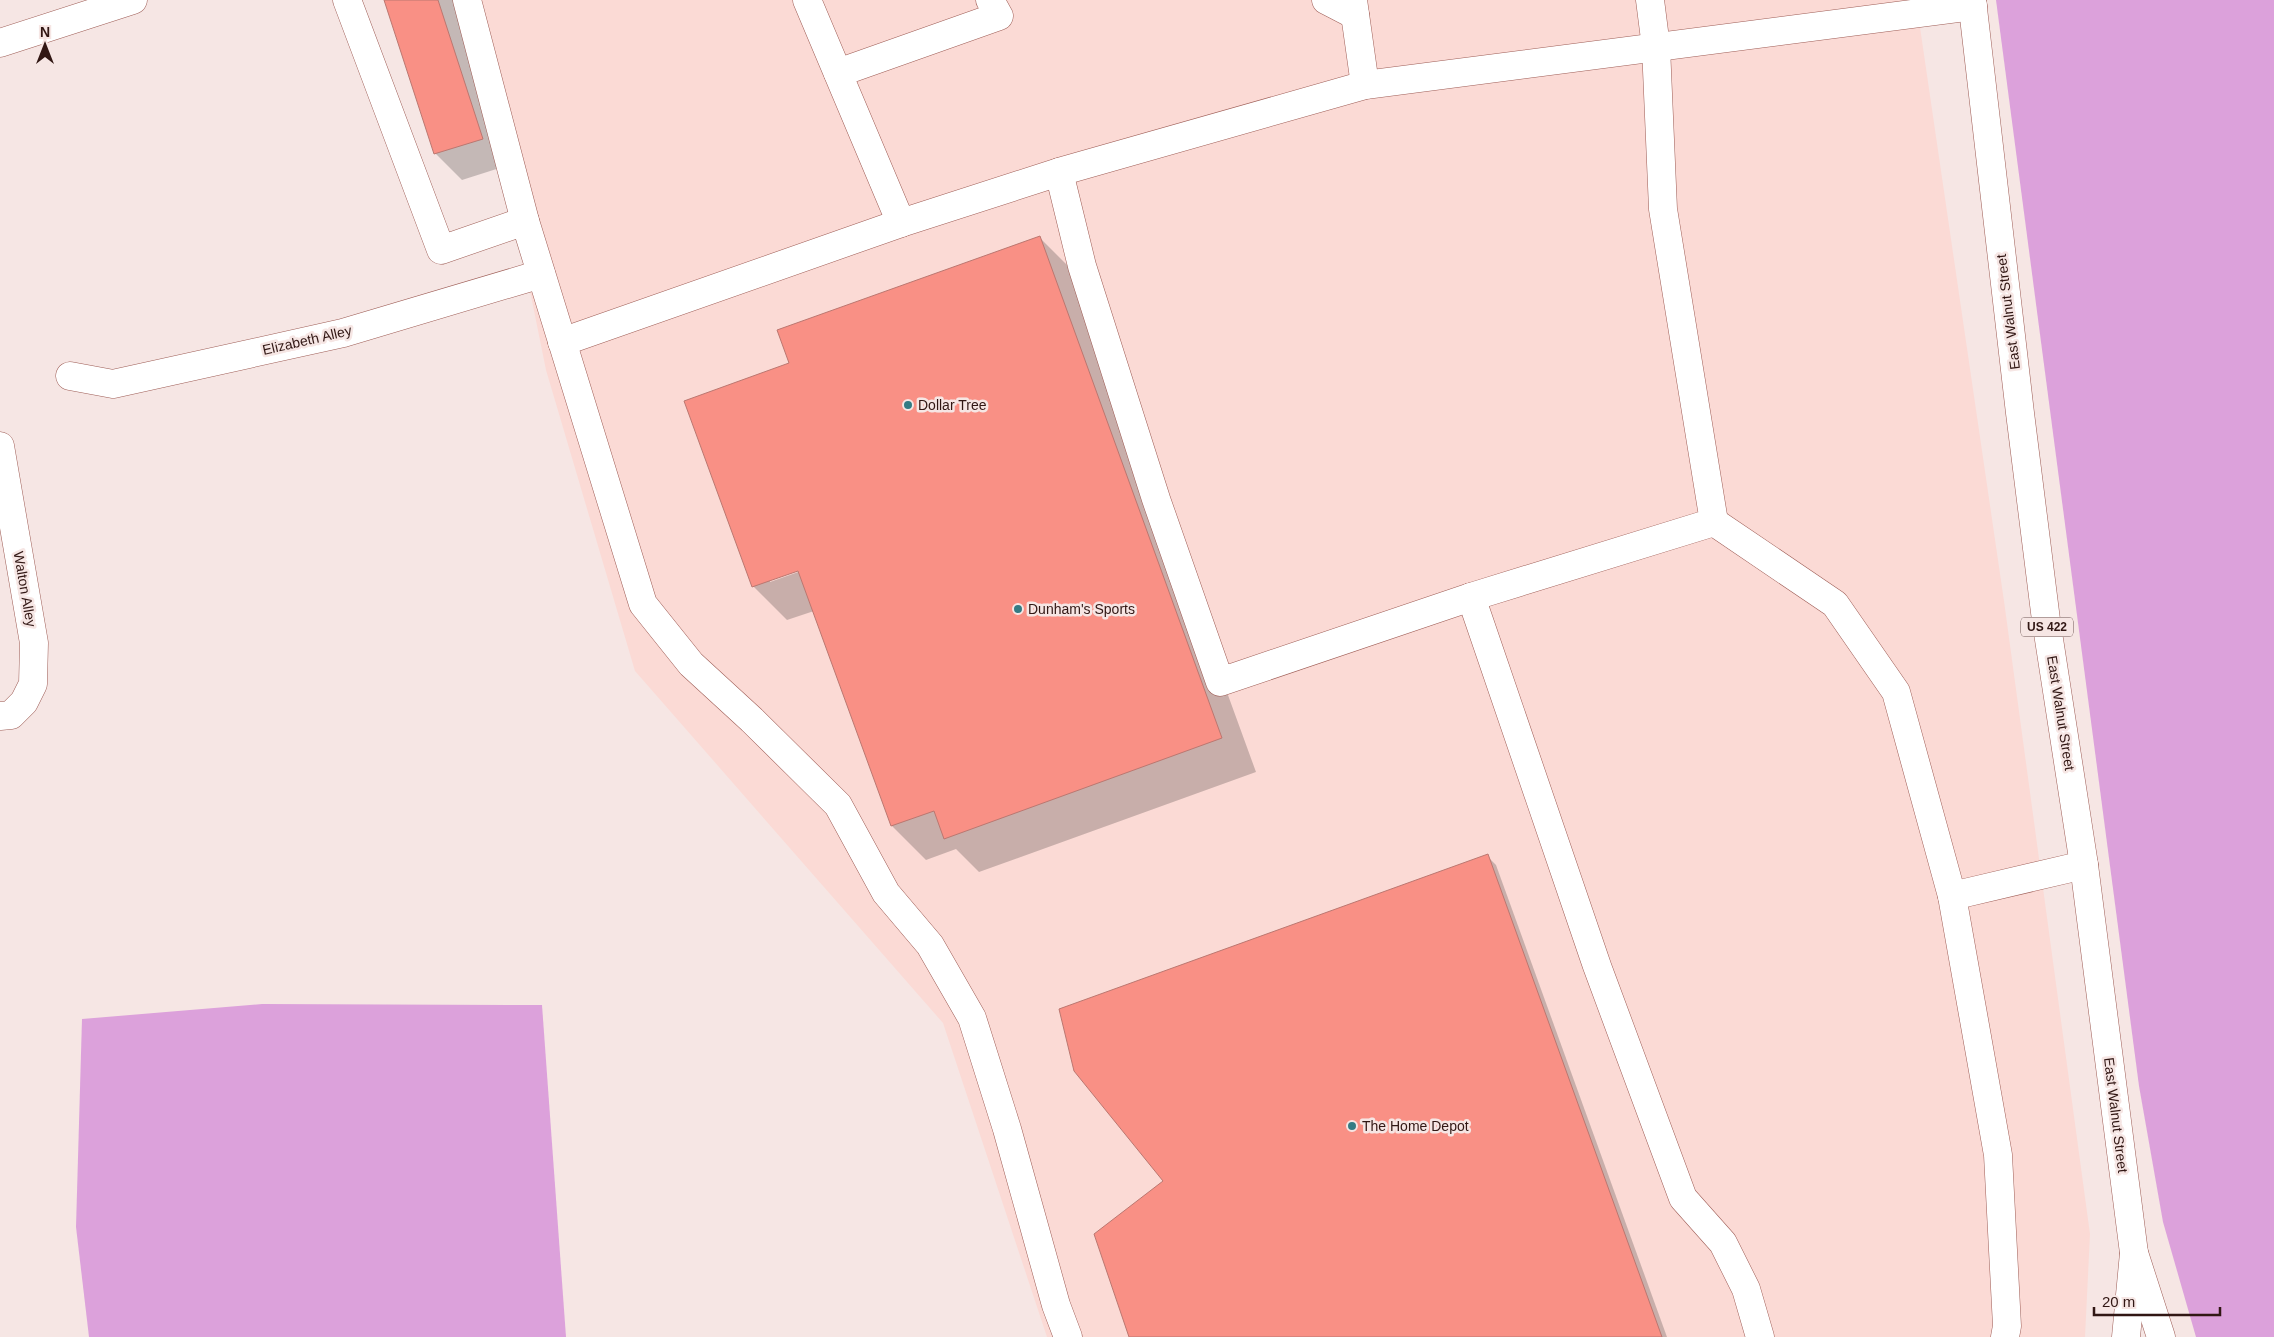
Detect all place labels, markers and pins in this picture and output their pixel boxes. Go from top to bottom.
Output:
place label: Dollar Tree [918,397,987,413]
marker: Dollar Tree [902,399,914,411]
place label: Dunham's Sports [1028,601,1135,617]
marker: Dunham's Sports [1012,603,1024,615]
place label: The Home Depot [1362,1118,1469,1134]
marker: The Home Depot [1346,1120,1358,1132]

